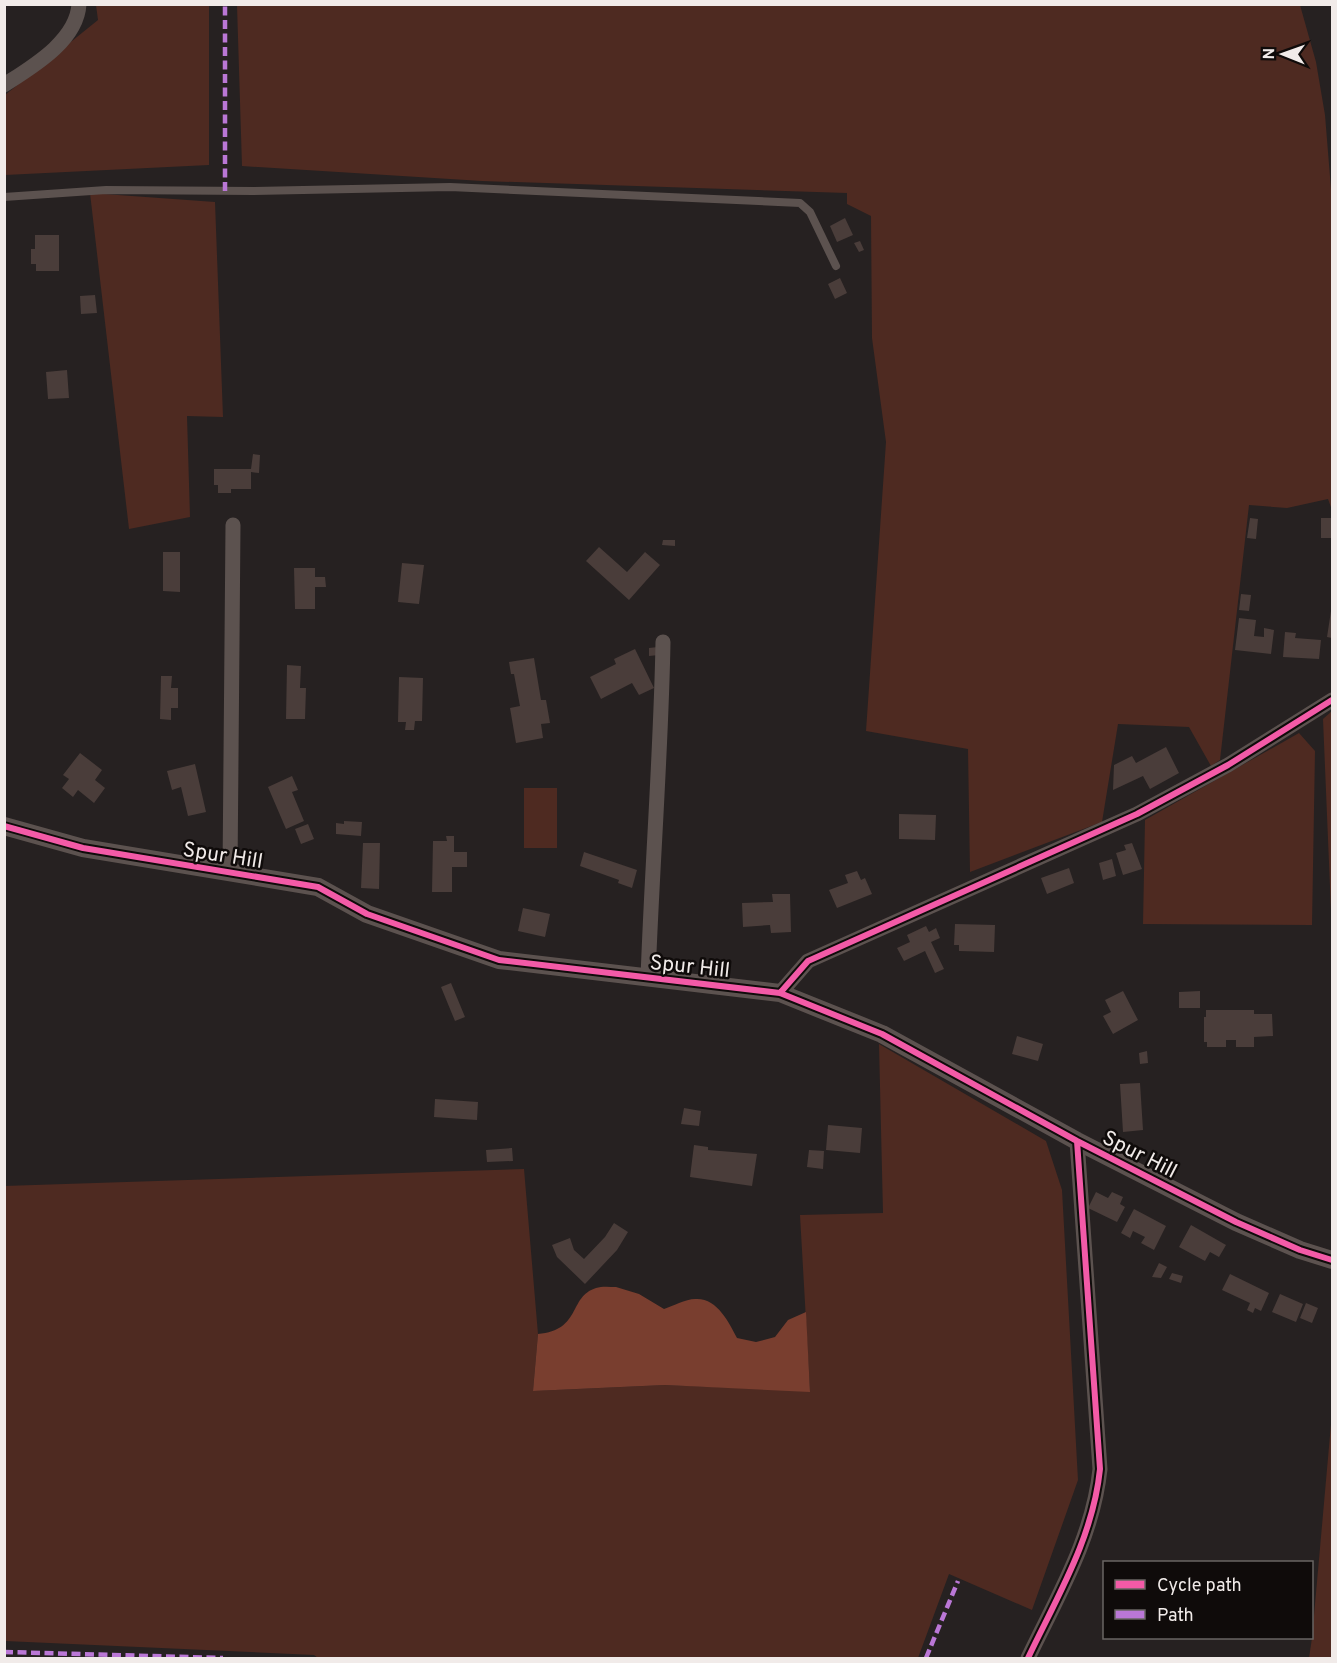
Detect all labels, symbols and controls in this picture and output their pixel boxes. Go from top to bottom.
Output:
north arrow [1253,24,1313,84]
text: N [1260,48,1280,60]
street label: Spur Hill [181,837,265,876]
street label: Spur Hill [648,950,731,985]
street label: Spur Hill [1097,1125,1181,1186]
legend [1103,1561,1313,1639]
text: Cycle path [1157,1575,1242,1598]
text: Path [1157,1605,1194,1628]

